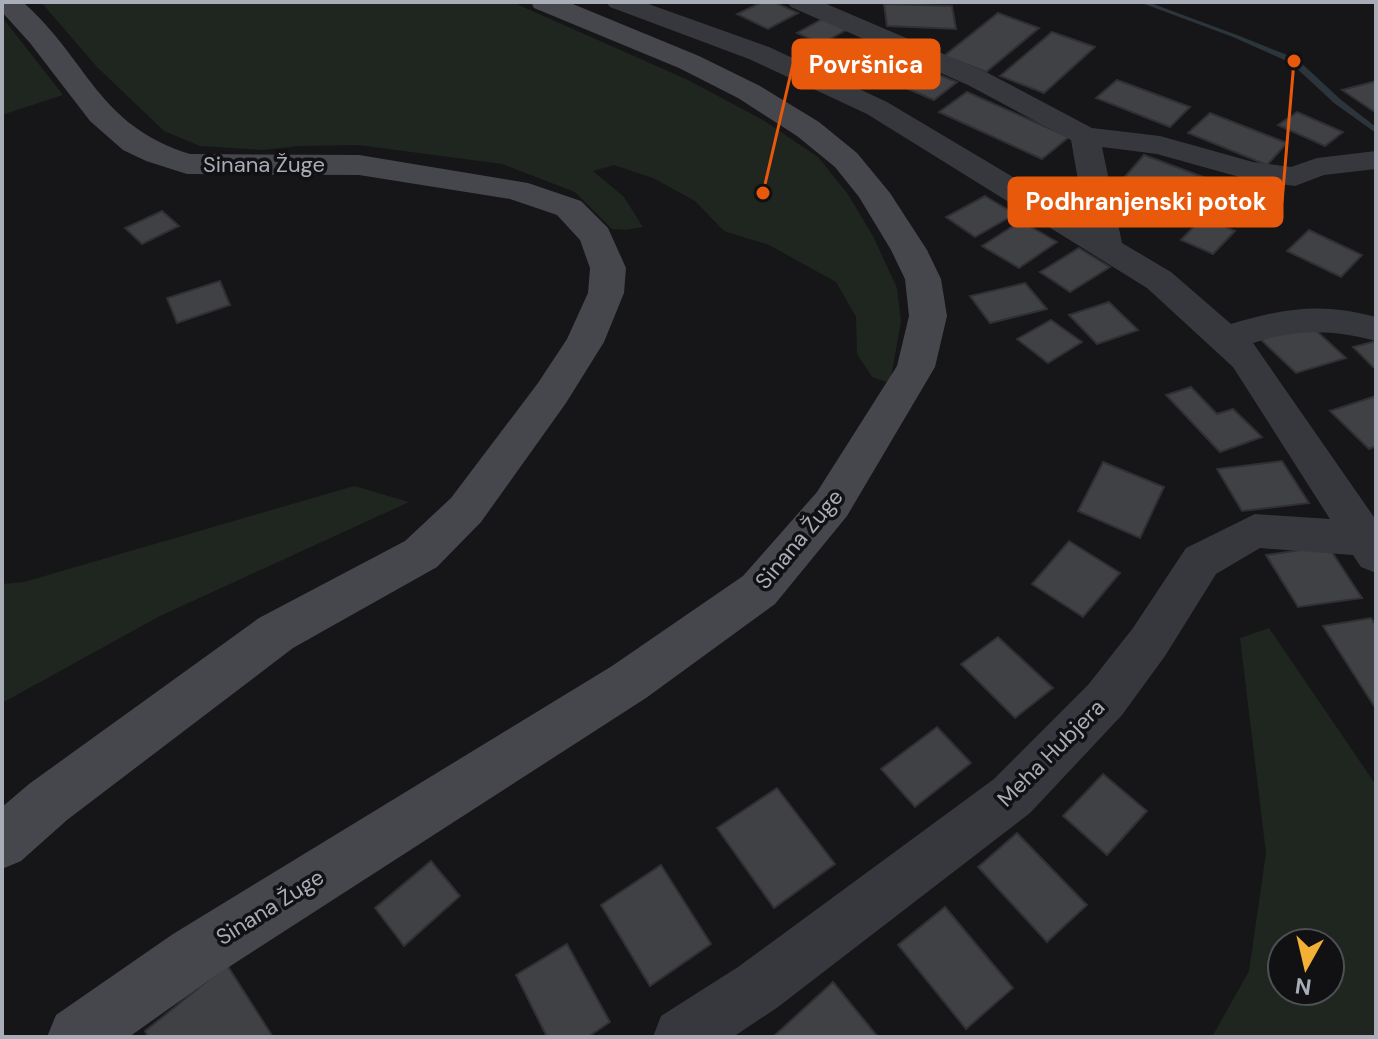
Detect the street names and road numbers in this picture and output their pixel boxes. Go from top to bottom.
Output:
street label: Sinana Žuge [203,150,325,179]
street label: Sinana Žuge [749,483,849,595]
street label: Meha Hubjera [991,693,1111,813]
street label: Sinana Žuge [211,862,329,952]

